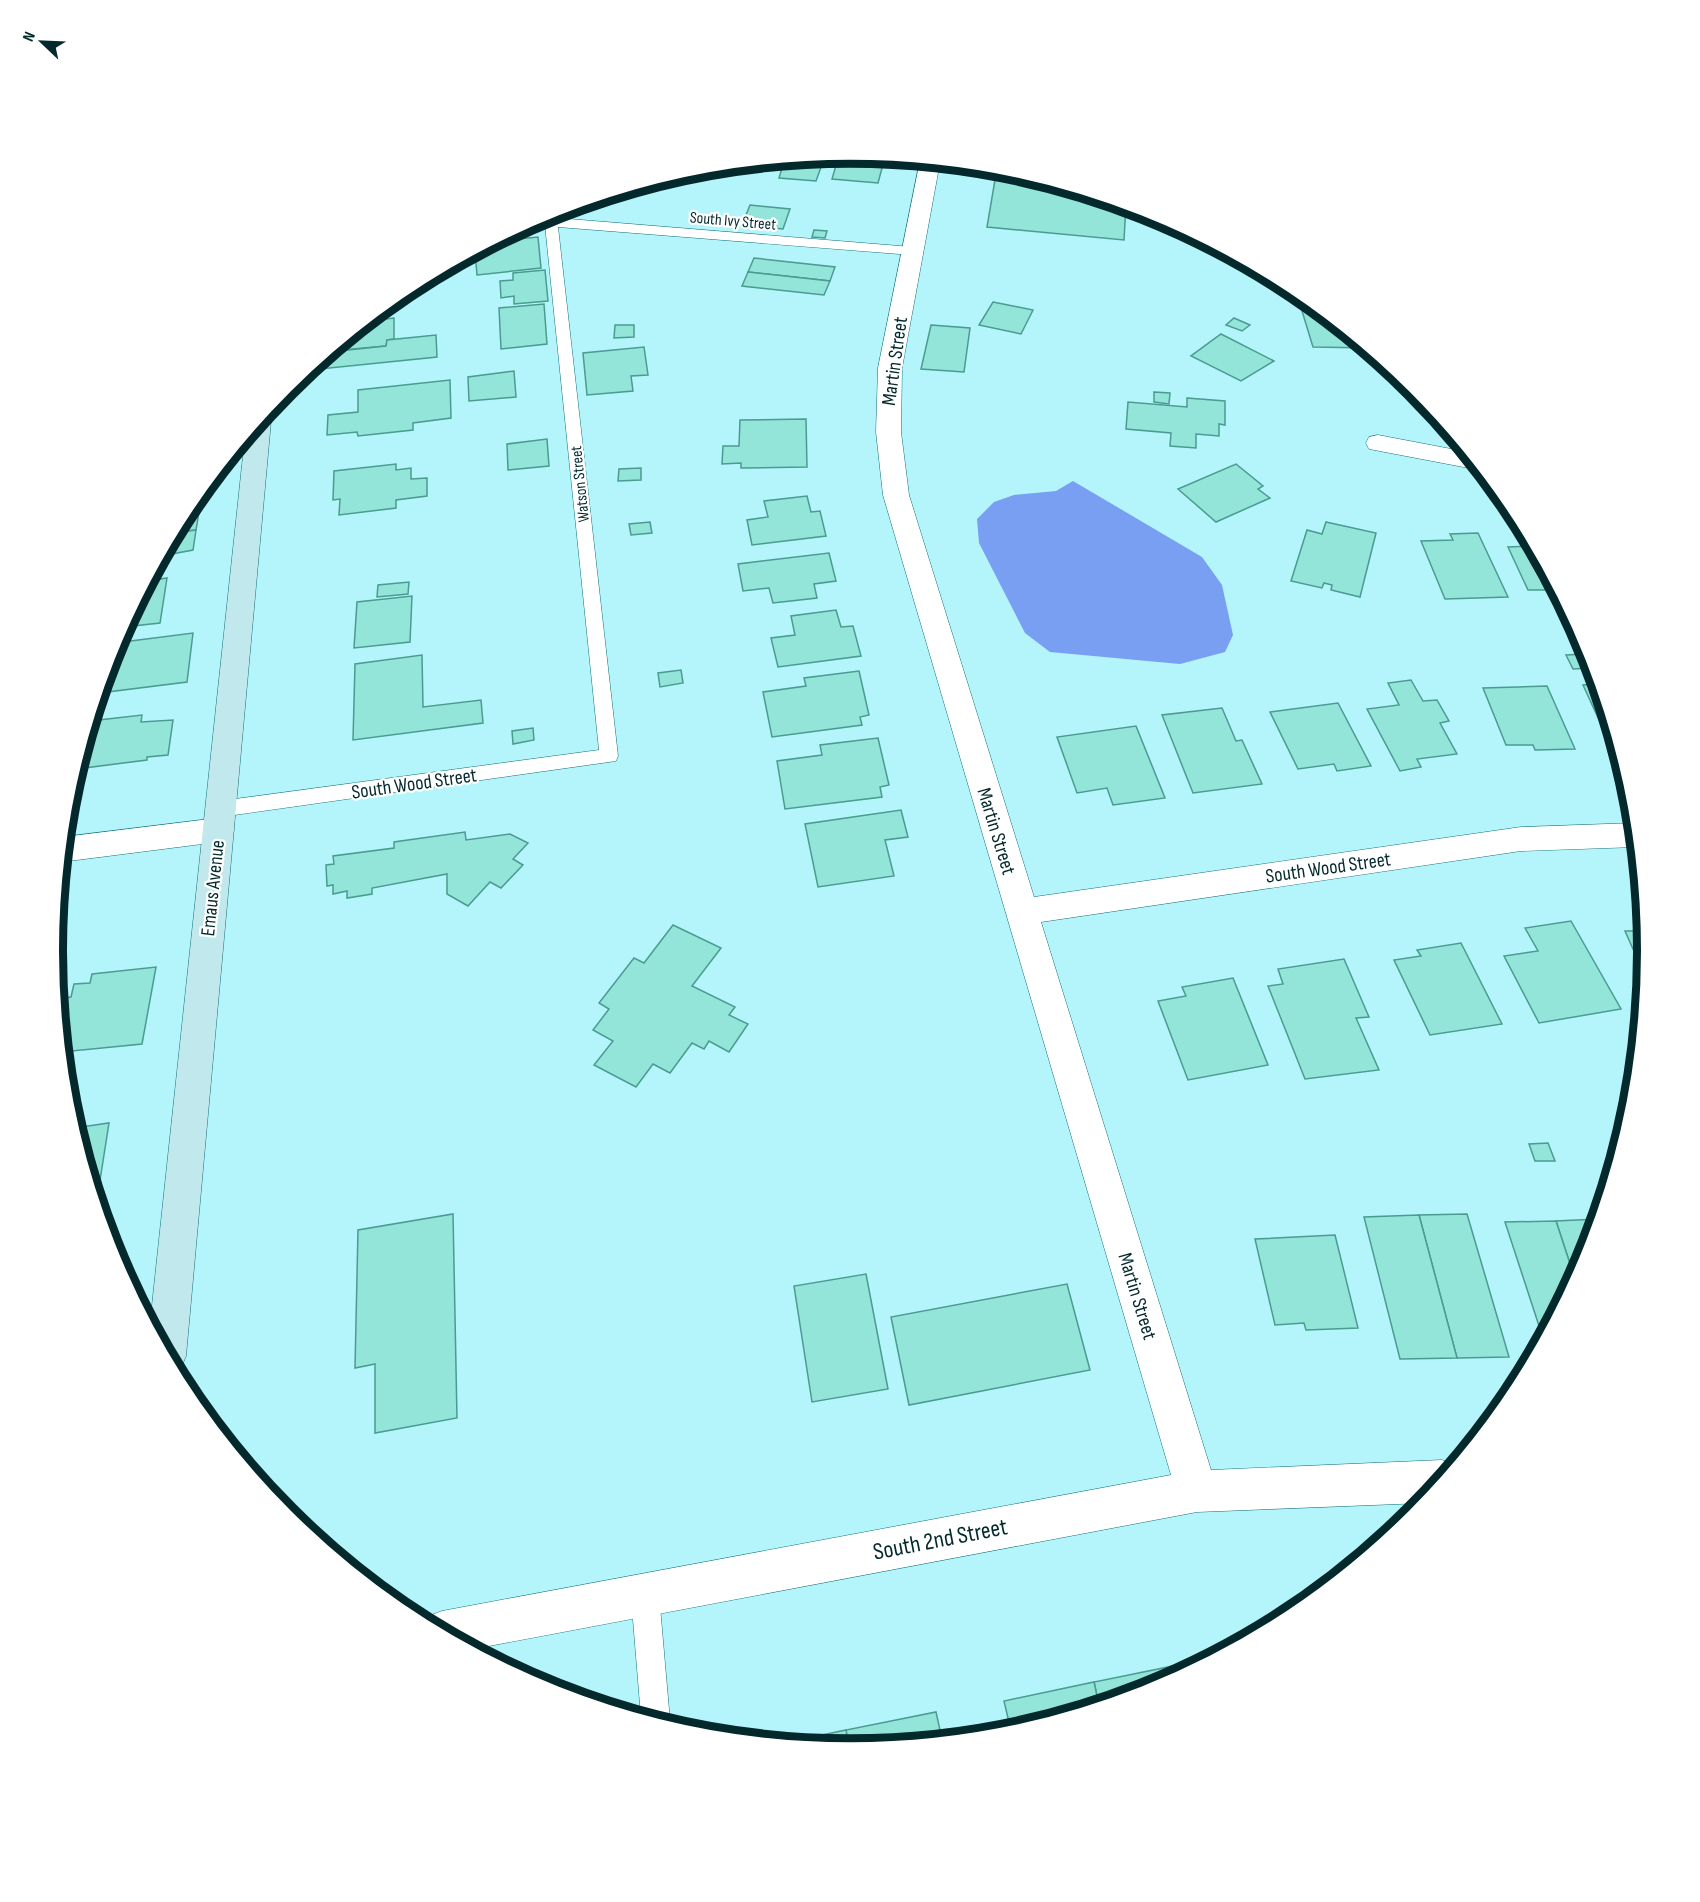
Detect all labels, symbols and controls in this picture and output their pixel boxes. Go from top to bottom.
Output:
north arrow [12,12,72,72]
text: N [19,29,40,44]
street label: South Ivy Street [689,208,777,235]
street label: Martin Street [877,315,913,407]
street label: Watson Street [567,445,594,523]
street label: South Wood Street [350,763,478,805]
street label: Martin Street [972,785,1021,878]
street label: Emaus Avenue [196,839,230,937]
street label: South Wood Street [1264,847,1392,889]
street label: Martin Street [1113,1250,1162,1343]
street label: South 2nd Street [870,1512,1010,1567]

